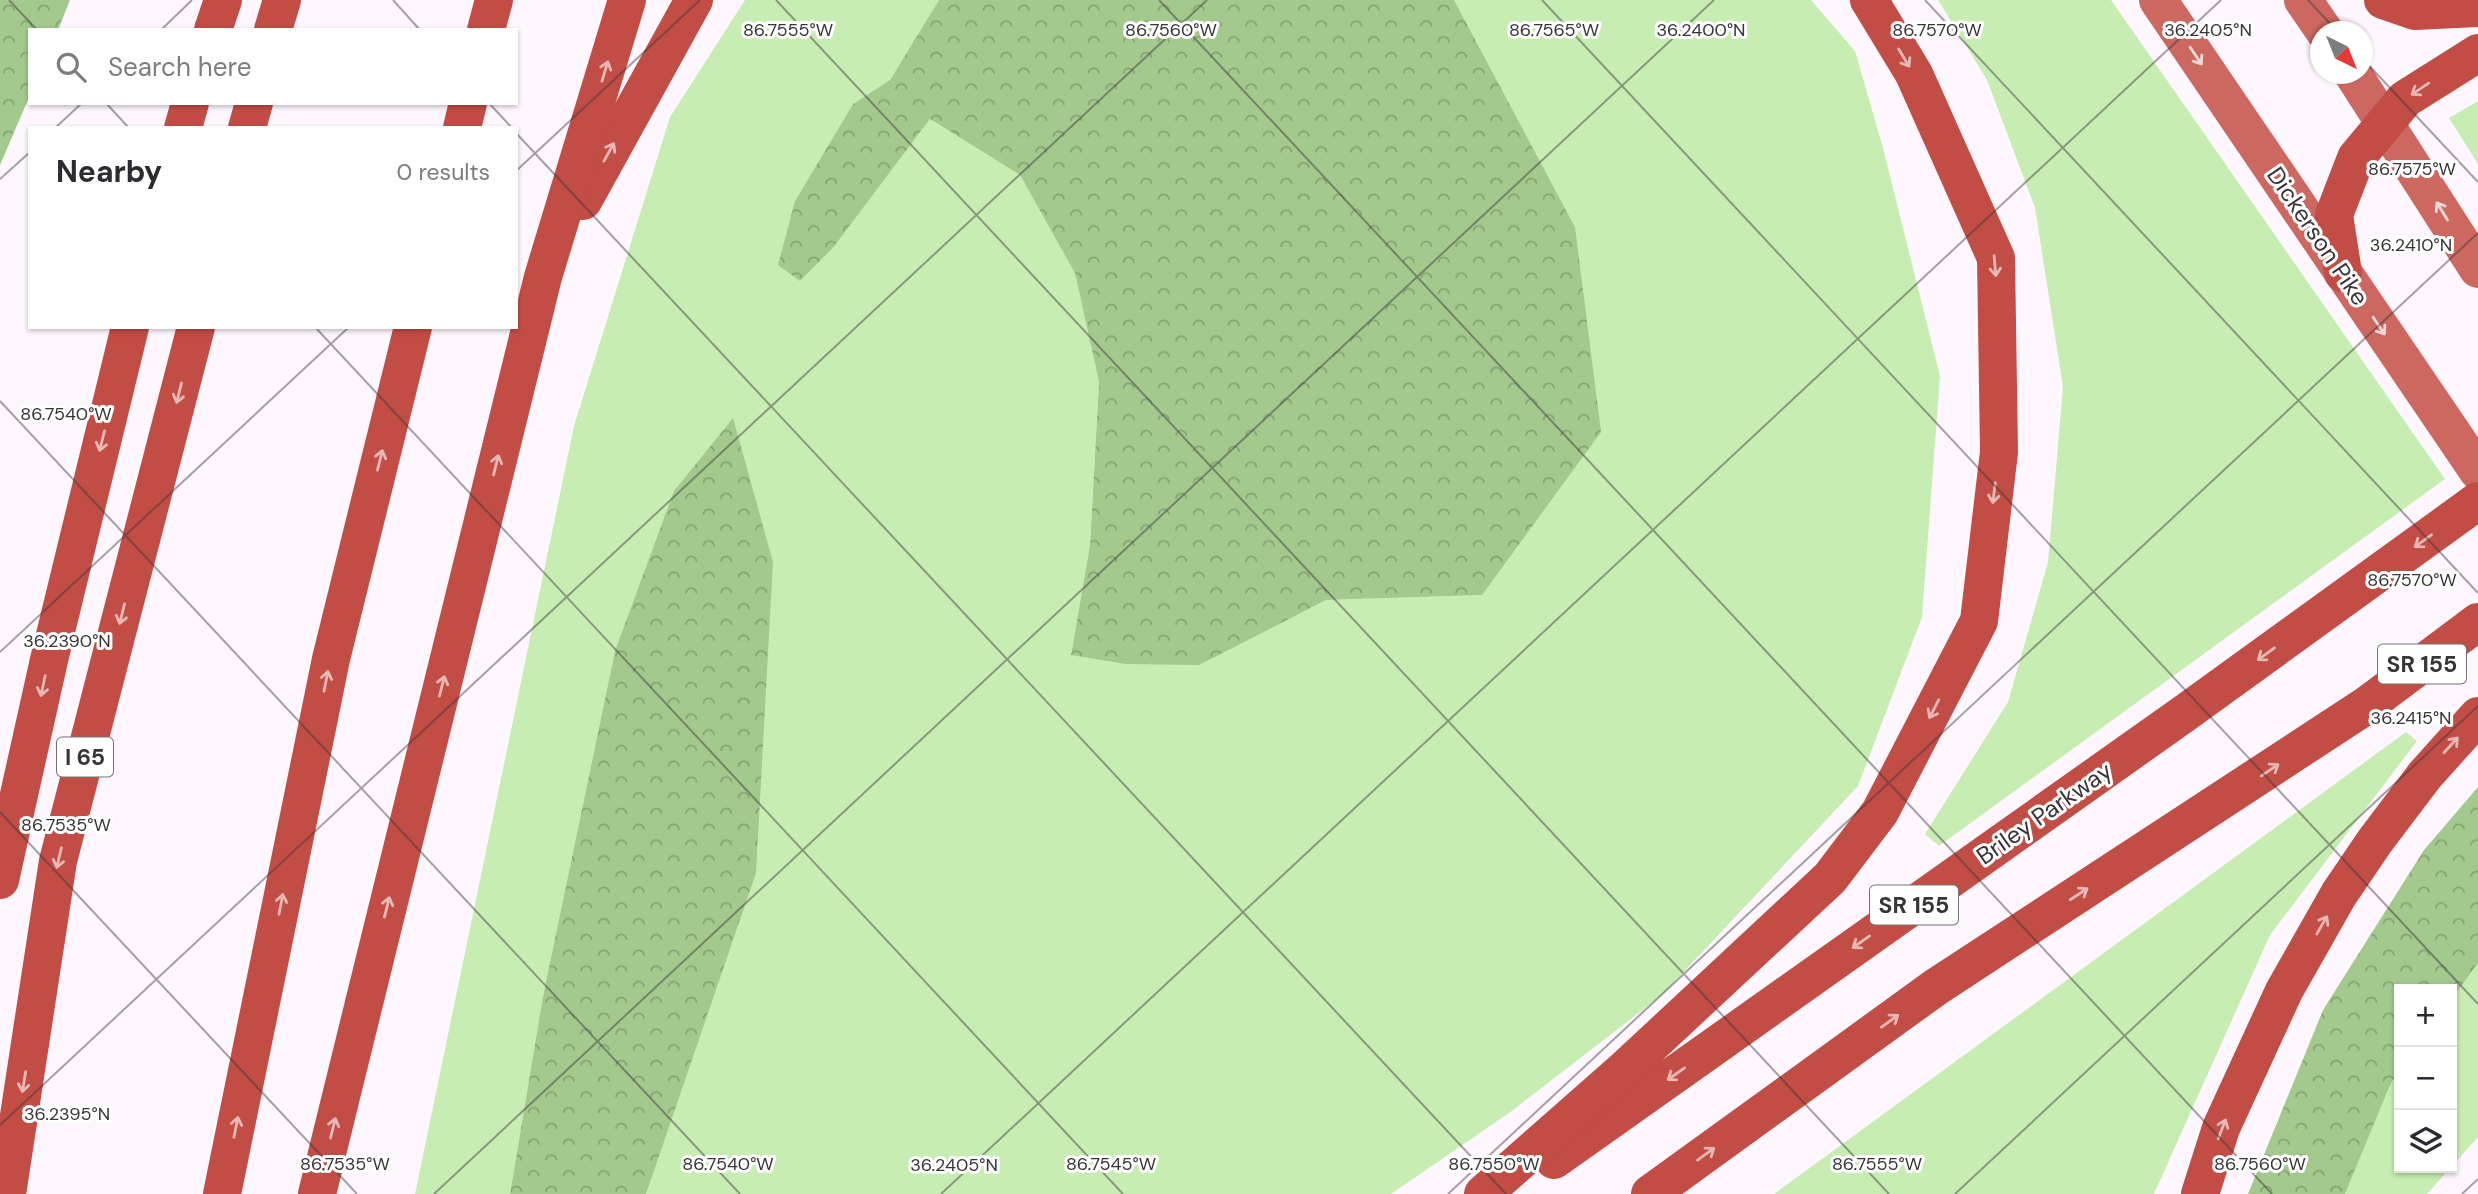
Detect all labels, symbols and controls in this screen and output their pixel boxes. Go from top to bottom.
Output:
text: 86.7555°W [743,18,833,42]
text: 86.7560°W [1125,18,1217,42]
text: 86.7565°W [1509,18,1599,42]
text: 36.2400°N [1656,18,1746,42]
text: 86.7570°W [1892,18,1982,42]
text: 36.2405°N [2164,18,2252,42]
north arrow [2310,21,2373,84]
search box [28,28,518,105]
one-way arrow [2189,46,2203,66]
icon: search [52,48,90,86]
one-way arrow [1897,48,1911,68]
text: Search here [108,50,251,84]
one-way arrow [599,60,612,82]
one-way arrow [2411,82,2430,96]
one-way arrow [602,142,616,162]
text: Nearby [56,152,162,191]
text: 0 results [397,157,490,187]
text: 86.7575°W [2368,157,2456,181]
street label: Dickerson Pike [2260,161,2376,311]
one-way arrow [2434,202,2449,221]
text: 36.2410°N [2370,233,2452,257]
one-way arrow [1989,254,2002,277]
one-way arrow [2372,316,2386,335]
one-way arrow [172,381,185,404]
text: 86.7540°W [20,402,112,426]
one-way arrow [95,429,108,452]
one-way arrow [374,449,387,472]
one-way arrow [490,454,503,477]
one-way arrow [1988,481,2001,504]
one-way arrow [2414,534,2433,548]
text: 86.7570°W [2367,568,2457,592]
one-way arrow [115,602,128,624]
text: 36.2390°N [23,629,111,653]
road number: SR 155 [2378,644,2466,684]
one-way arrow [2257,647,2276,661]
one-way arrow [320,670,334,693]
one-way arrow [36,674,49,697]
one-way arrow [436,675,449,698]
one-way arrow [1926,698,1940,718]
text: 36.2415°N [2371,706,2452,730]
road number: I 65 [57,737,113,776]
one-way arrow [2443,737,2460,754]
street label: Briley Parkway [1970,755,2118,871]
one-way arrow [2259,763,2279,777]
text: 86.7535°W [21,813,111,837]
one-way arrow [52,846,66,869]
road number: SR 155 [1870,885,1958,924]
one-way arrow [2069,887,2088,902]
one-way arrow [275,893,288,916]
one-way arrow [381,896,394,919]
one-way arrow [2316,915,2329,936]
one-way arrow [1852,935,1871,949]
map controls [2394,984,2457,1173]
button: + [2394,984,2457,1047]
one-way arrow [1880,1014,1899,1028]
button: − [2394,1047,2457,1110]
one-way arrow [1667,1067,1686,1081]
one-way arrow [17,1071,30,1093]
text: 36.2395°N [24,1102,110,1126]
button: layers [2394,1110,2457,1173]
one-way arrow [229,1116,243,1139]
one-way arrow [327,1117,340,1140]
one-way arrow [2216,1119,2229,1141]
one-way arrow [1696,1147,1715,1161]
text: 86.7535°W [300,1152,390,1176]
text: 86.7540°W [682,1152,774,1176]
text: 86.7545°W [1066,1152,1156,1176]
text: 86.7550°W [1448,1152,1540,1176]
text: 86.7555°W [1832,1152,1922,1176]
text: 86.7560°W [2214,1152,2306,1176]
text: 36.2405°N [910,1153,998,1177]

